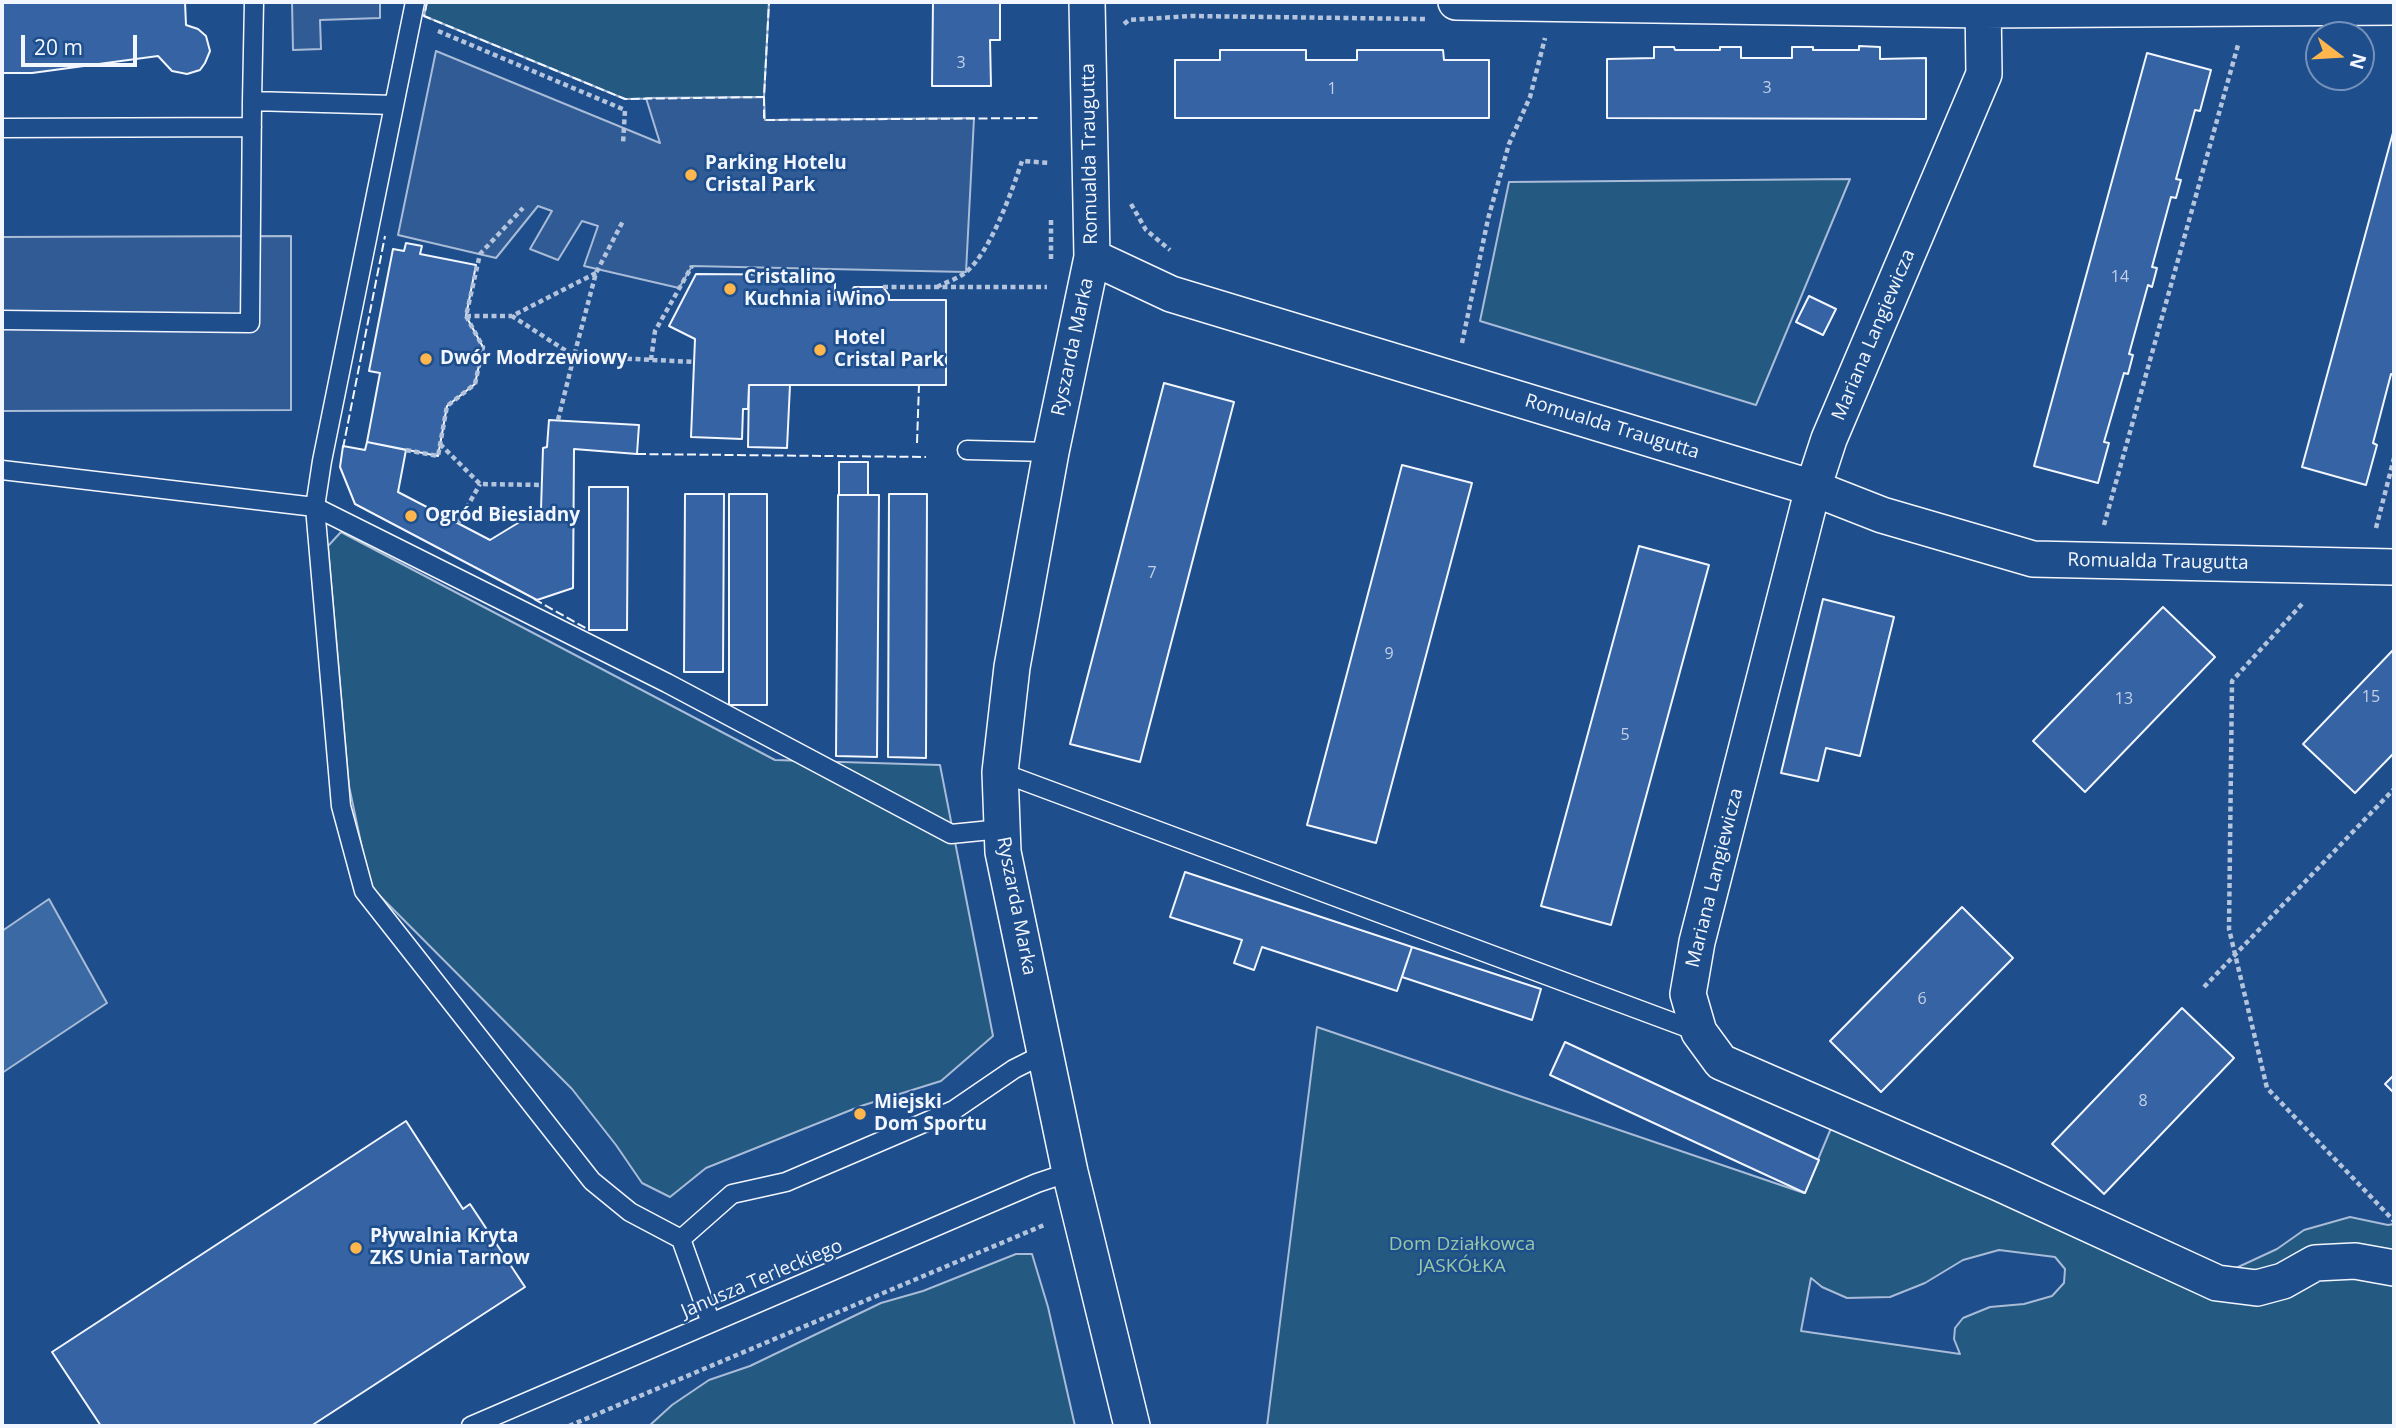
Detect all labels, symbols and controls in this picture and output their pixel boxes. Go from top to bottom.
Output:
scale bar [24,21,140,65]
north arrow [2305,21,2375,91]
text: 20 m [34,33,83,61]
text: N [2343,50,2373,73]
house number: 3 [956,53,966,73]
street label: Romualda Traugutta [1077,63,1103,245]
house number: 3 [1762,78,1772,98]
house number: 1 [1327,79,1337,99]
place label: Parking Hotelu Cristal Park [705,153,847,197]
marker: Parking Hotelu Cristal Park [683,167,699,183]
street label: Mariana Langiewicza [1828,246,1920,424]
place label: Cristalino Kuchnia i Wino [744,267,885,311]
house number: 14 [2111,267,2129,287]
street label: Ryszarda Marka [1047,276,1099,418]
marker: Cristalino Kuchnia i Wino [722,281,738,297]
place label: Hotel Cristal Park [834,328,944,372]
marker: Hotel Cristal Park [812,342,828,358]
place label: Dwór Modrzewiowy [440,348,627,370]
marker: Dwór Modrzewiowy [418,351,434,367]
street label: Romualda Traugutta [1522,390,1702,464]
place label: Ogród Biesiadny [425,505,580,527]
marker: Ogród Biesiadny [403,508,419,524]
street label: Romualda Traugutta [2067,549,2249,575]
house number: 7 [1147,563,1157,583]
house number: 9 [1384,644,1394,664]
house number: 15 [2362,687,2380,707]
house number: 13 [2115,689,2133,709]
house number: 5 [1620,725,1630,745]
street label: Mariana Langiewicza [1682,786,1748,970]
street label: Ryszarda Marka [991,835,1041,977]
house number: 6 [1917,989,1927,1009]
house number: 8 [2138,1091,2148,1111]
place label: Miejski Dom Sportu [874,1092,987,1136]
marker: Miejski Dom Sportu [852,1106,868,1122]
place label: Pływalnia Kryta ZKS Unia Tarnow [370,1226,530,1270]
park label: Dom Działkowca JASKÓŁKA [1389,1234,1535,1278]
street label: Janusza Terleckiego [678,1235,846,1323]
marker: Pływalnia Kryta ZKS Unia Tarnow [348,1240,364,1256]

